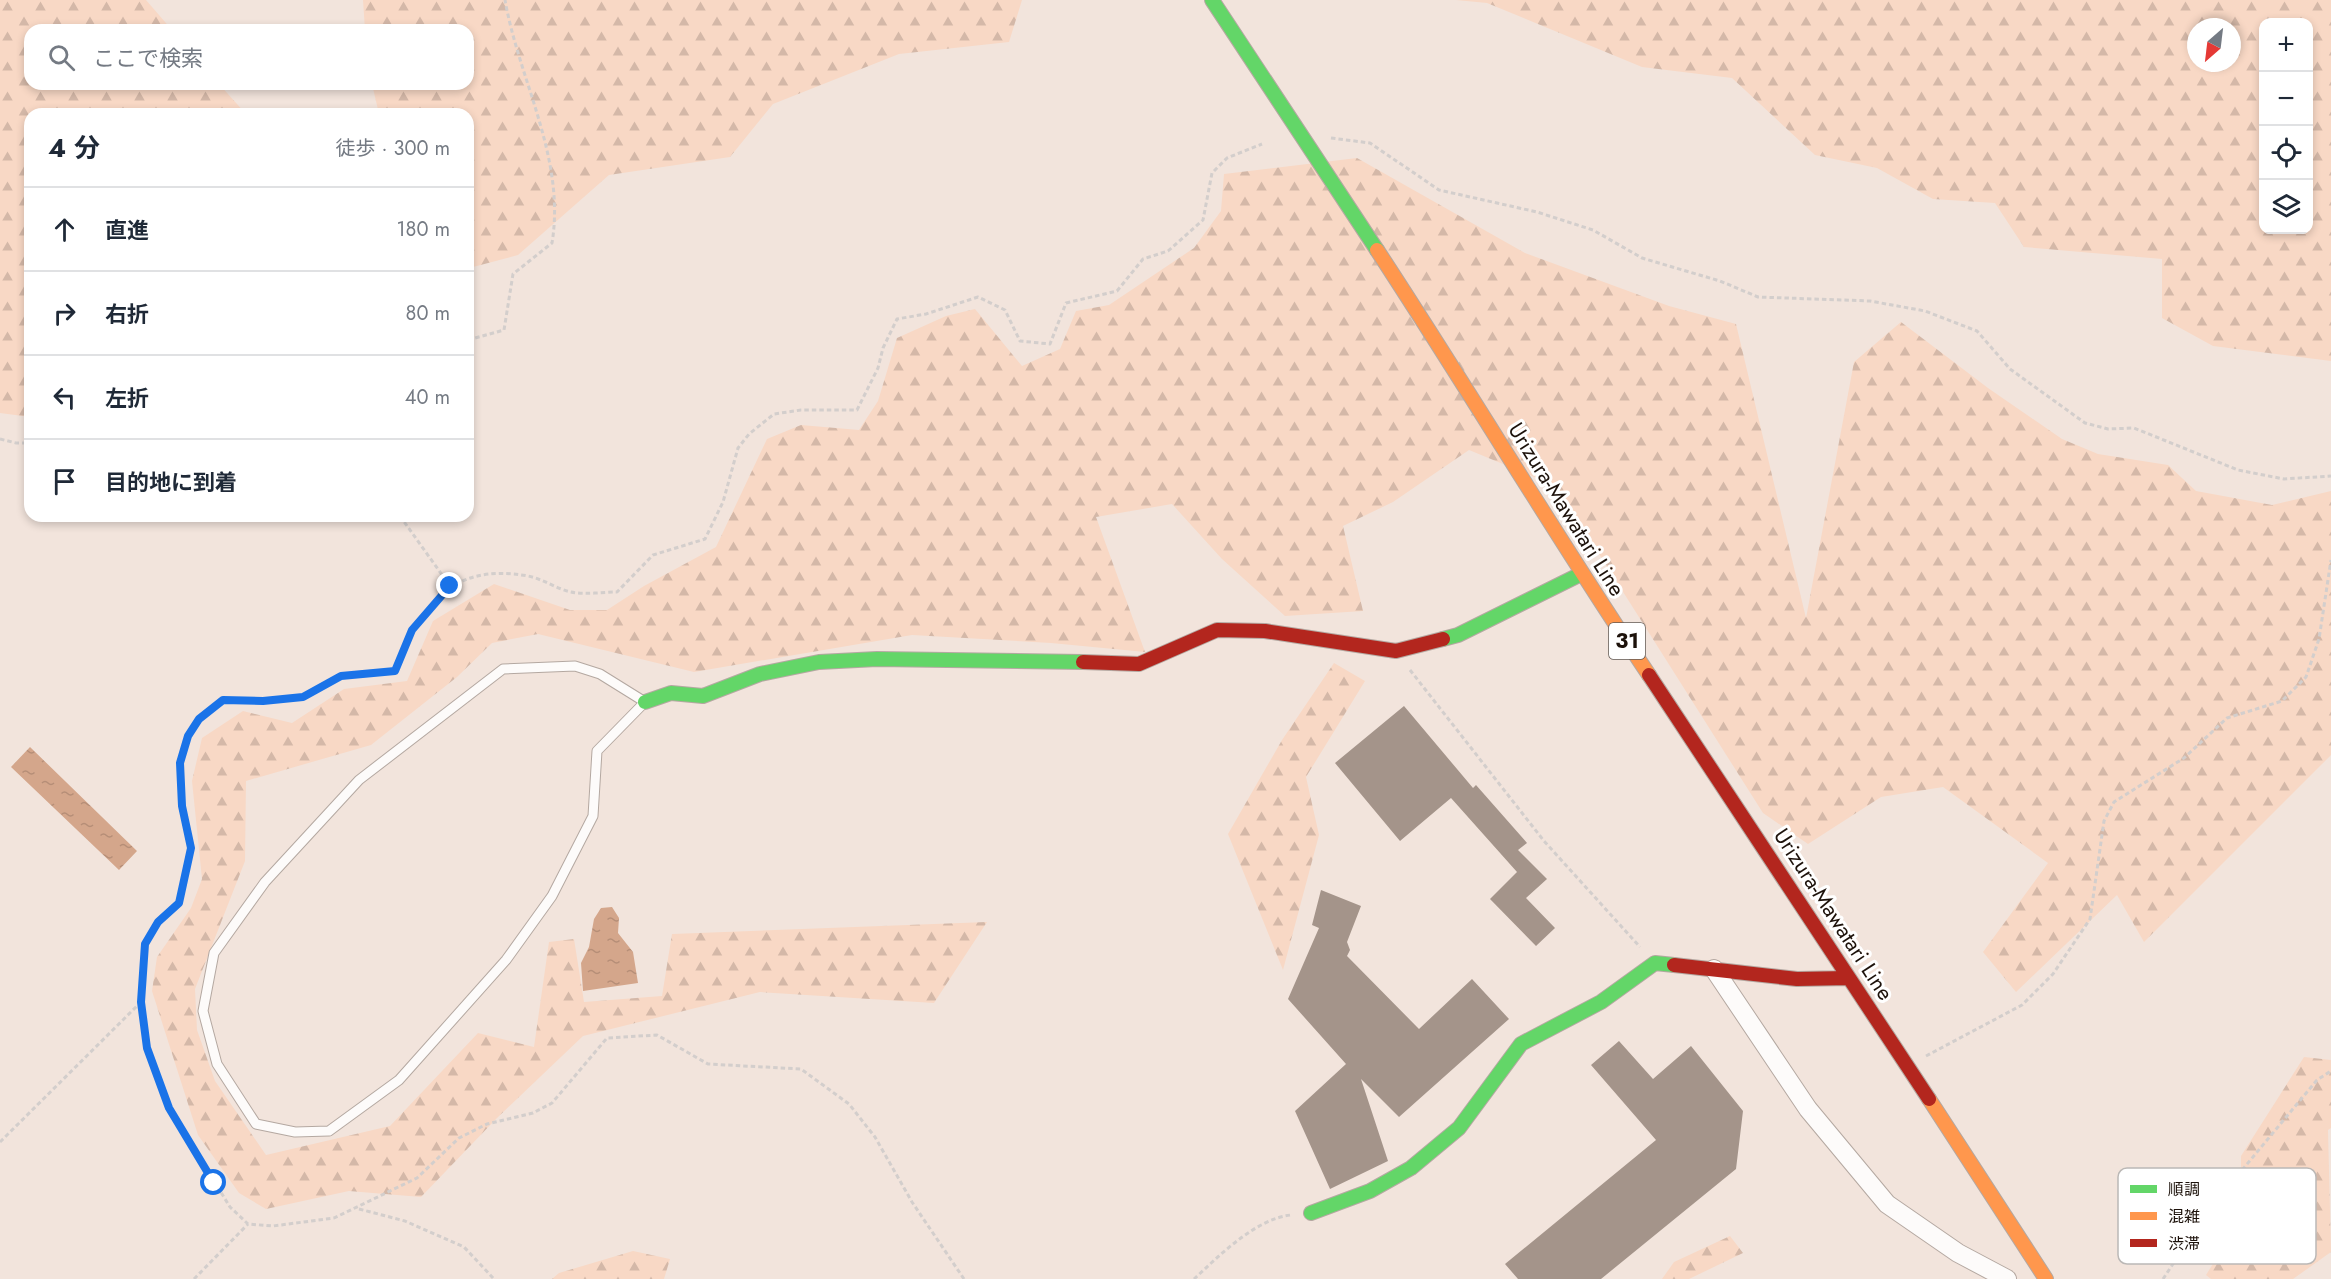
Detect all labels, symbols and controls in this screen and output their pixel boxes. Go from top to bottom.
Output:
north arrow [2187,18,2241,72]
map controls [2259,18,2313,234]
button: + [2259,18,2313,72]
search box [24,24,474,90]
icon: search [45,41,78,74]
text: ここで検索 [93,42,203,74]
button: − [2259,72,2313,126]
button: locate [2259,126,2313,180]
text: 4 分 [48,129,100,167]
text: 徒歩 · 300 m [335,134,450,163]
button: layers [2259,180,2313,234]
icon: ahead [48,213,81,246]
text: 直進 [105,214,149,246]
text: 180 m [396,215,450,244]
icon: right [48,297,81,330]
text: 右折 [105,298,149,330]
text: 80 m [405,299,450,328]
icon: left [48,381,81,414]
text: 左折 [105,382,149,414]
text: 40 m [405,383,450,412]
street label: Urizura-Mawatari Line [1501,416,1633,602]
icon: arrive [48,465,81,498]
text: 目的地に到着 [105,466,237,498]
route end [436,572,462,598]
road number: 31 [1609,623,1645,659]
street label: Urizura-Mawatari Line [1766,822,1902,1006]
legend [2118,1168,2316,1264]
route start [200,1169,226,1195]
text: 順調 [2168,1178,2200,1201]
text: 混雑 [2168,1205,2200,1228]
text: 渋滞 [2168,1232,2200,1255]

